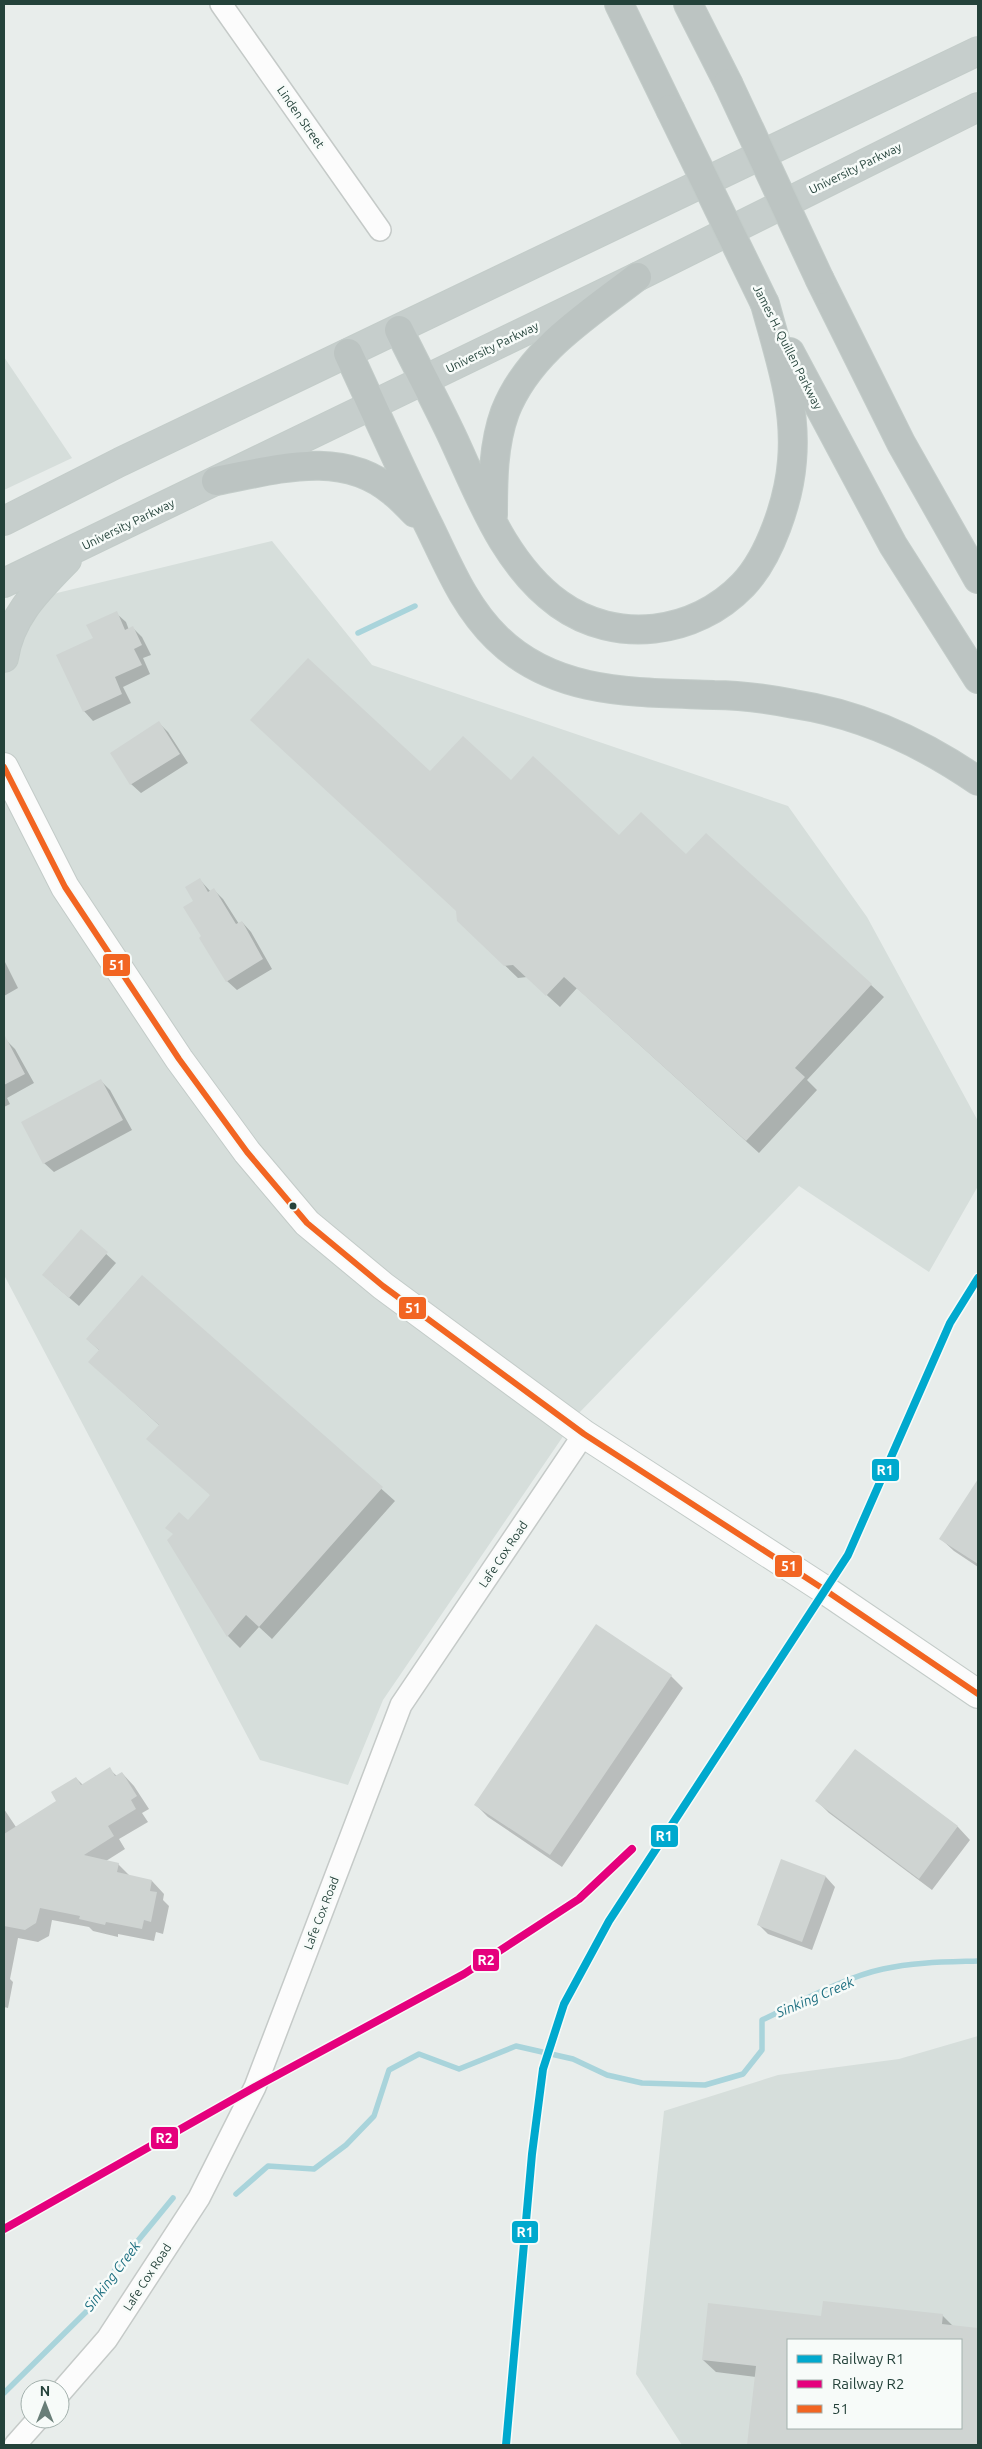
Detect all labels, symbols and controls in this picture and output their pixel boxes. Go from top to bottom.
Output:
street label: Linden Street [275,84,327,151]
street label: University Parkway [807,140,904,196]
street label: James H. Quillen Parkway [751,283,825,412]
street label: University Parkway [444,319,541,375]
street label: University Parkway [80,496,177,552]
line badge: 51 [102,953,131,977]
text: 51 [109,957,125,973]
unlabelled marker [288,1201,298,1211]
line badge: 51 [398,1296,427,1320]
text: 51 [405,1300,421,1316]
line badge: R1 [871,1458,900,1482]
text: R1 [876,1462,894,1478]
street label: Lafe Cox Road [476,1518,530,1590]
line badge: 51 [774,1554,803,1578]
text: 51 [781,1558,797,1574]
line badge: R1 [650,1824,679,1848]
text: R1 [655,1828,673,1844]
street label: Lafe Cox Road [301,1875,341,1951]
line badge: R2 [472,1948,500,1972]
text: R2 [477,1952,495,1968]
water label: Sinking Creek [773,1973,857,2021]
line badge: R2 [150,2126,179,2150]
text: R2 [155,2130,173,2146]
line badge: R1 [511,2220,539,2244]
text: R1 [516,2224,534,2240]
water label: Sinking Creek [80,2237,144,2315]
street label: Lafe Cox Road [121,2241,173,2313]
legend [787,2339,962,2429]
text: Railway R1 [832,2350,904,2367]
text: Railway R2 [832,2375,904,2392]
north arrow [20,2379,70,2429]
text: N [40,2383,50,2399]
text: 51 [832,2400,849,2417]

